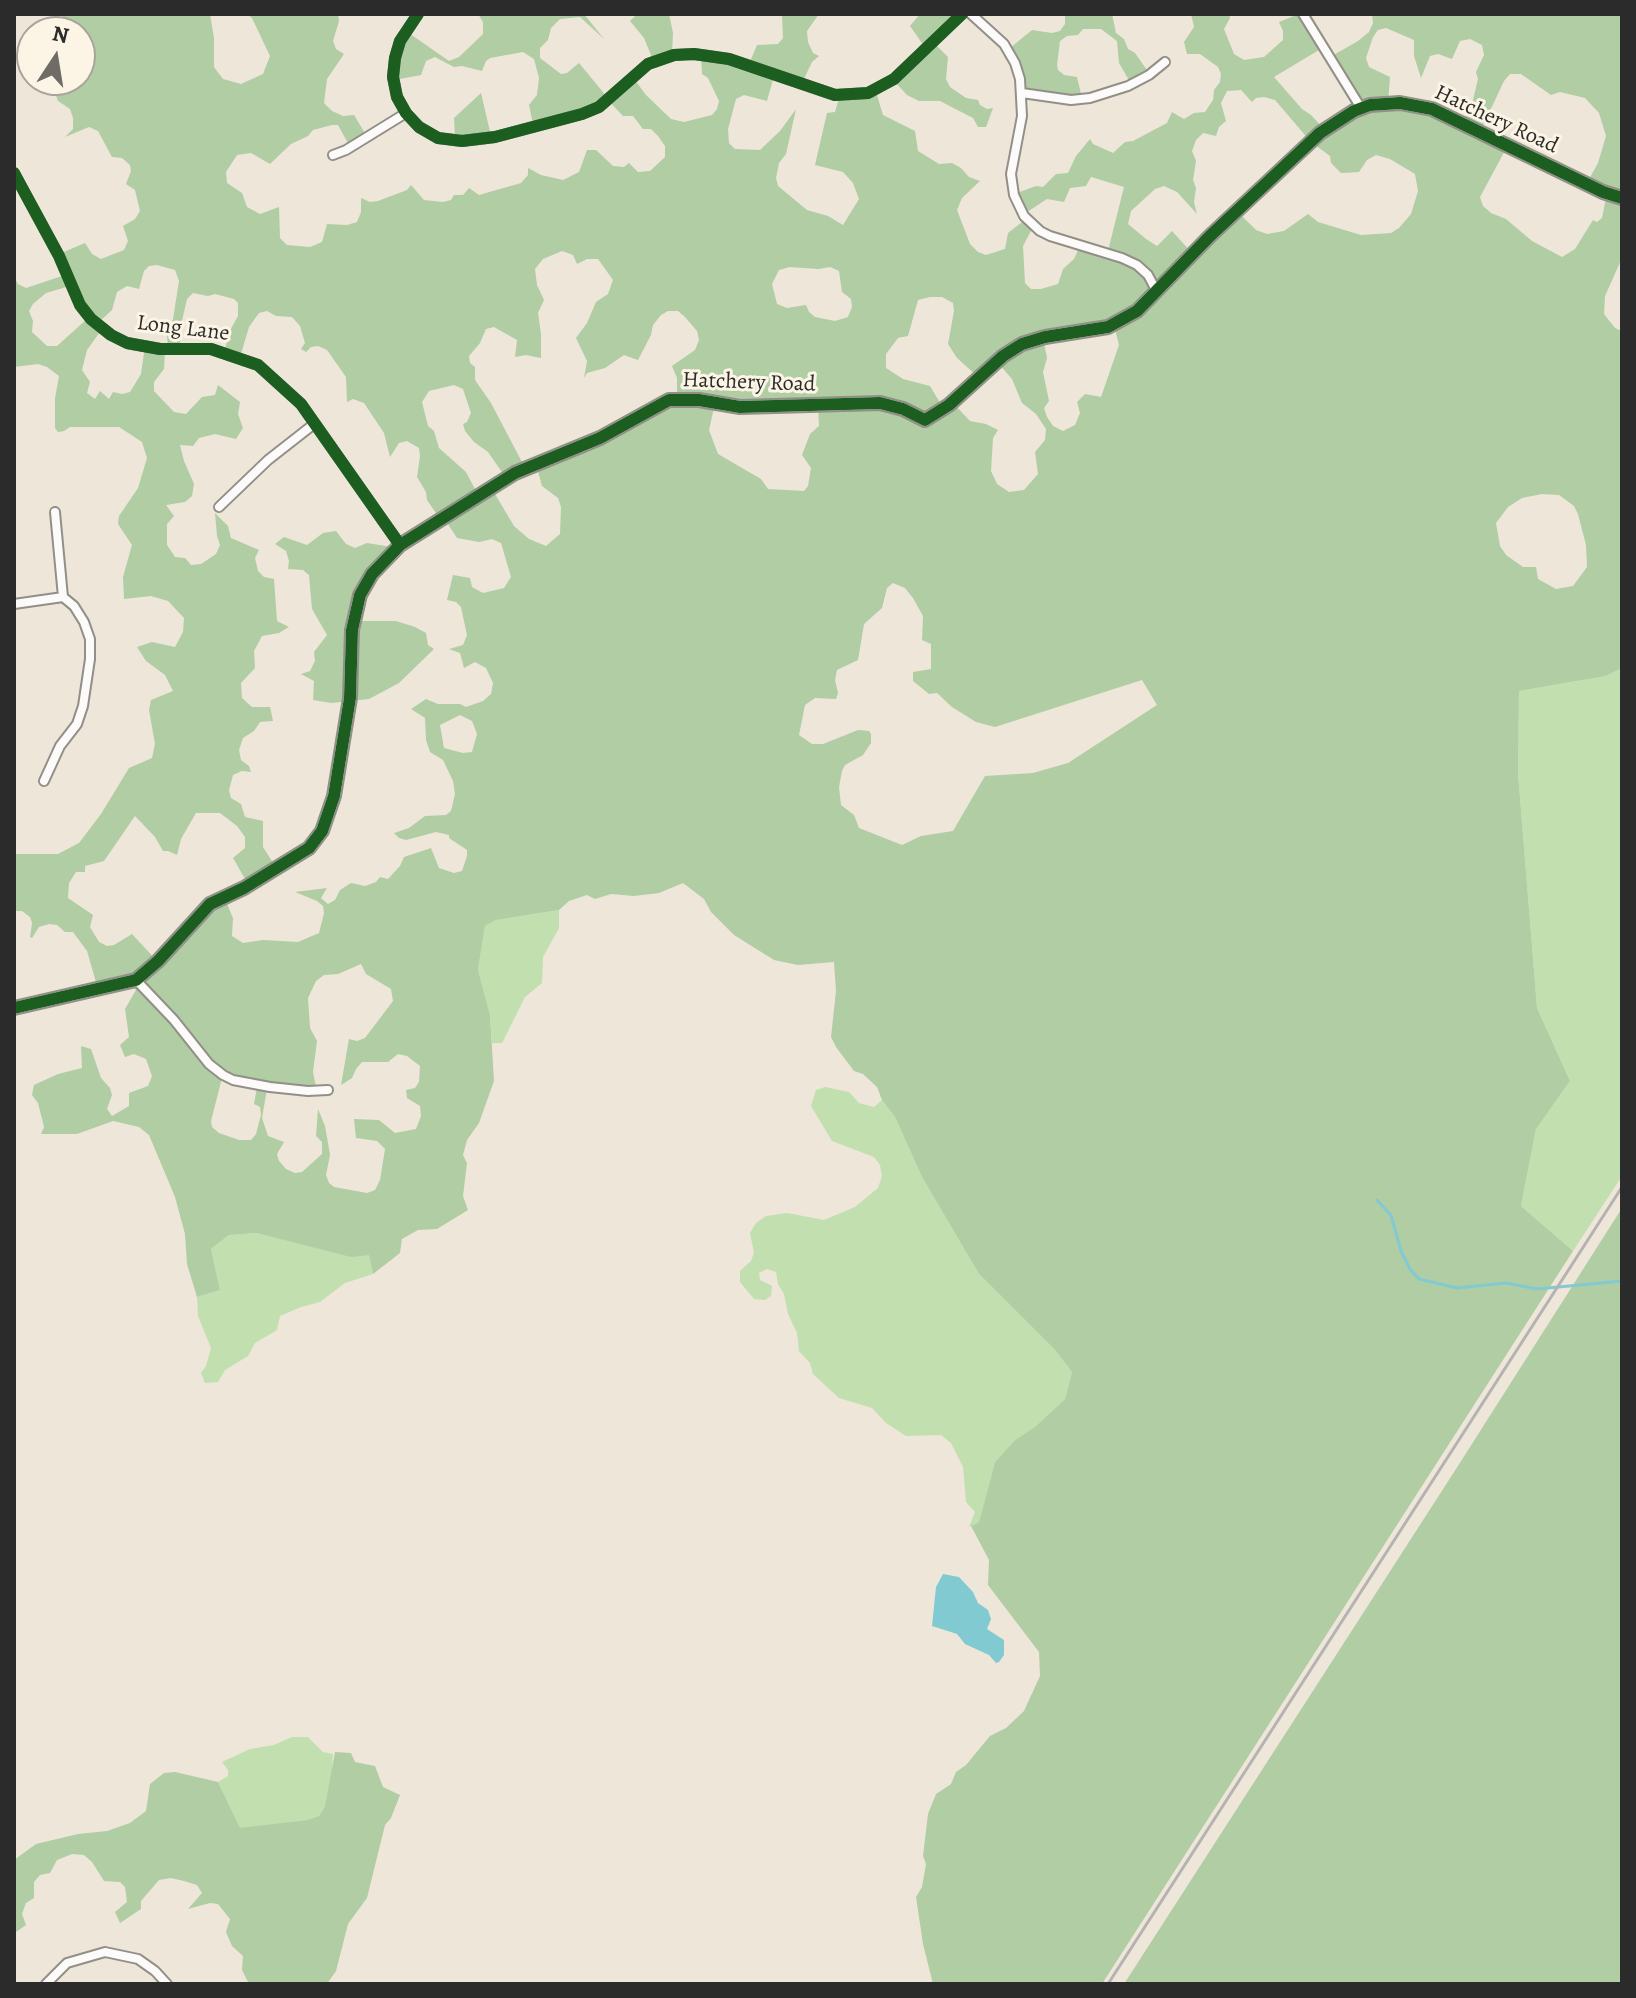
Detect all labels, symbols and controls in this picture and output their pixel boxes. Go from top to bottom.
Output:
north arrow [16,16,96,96]
text: N [50,18,72,51]
street label: Hatchery Road [1430,80,1562,160]
street label: Long Lane [135,310,231,348]
street label: Hatchery Road [682,367,816,399]

